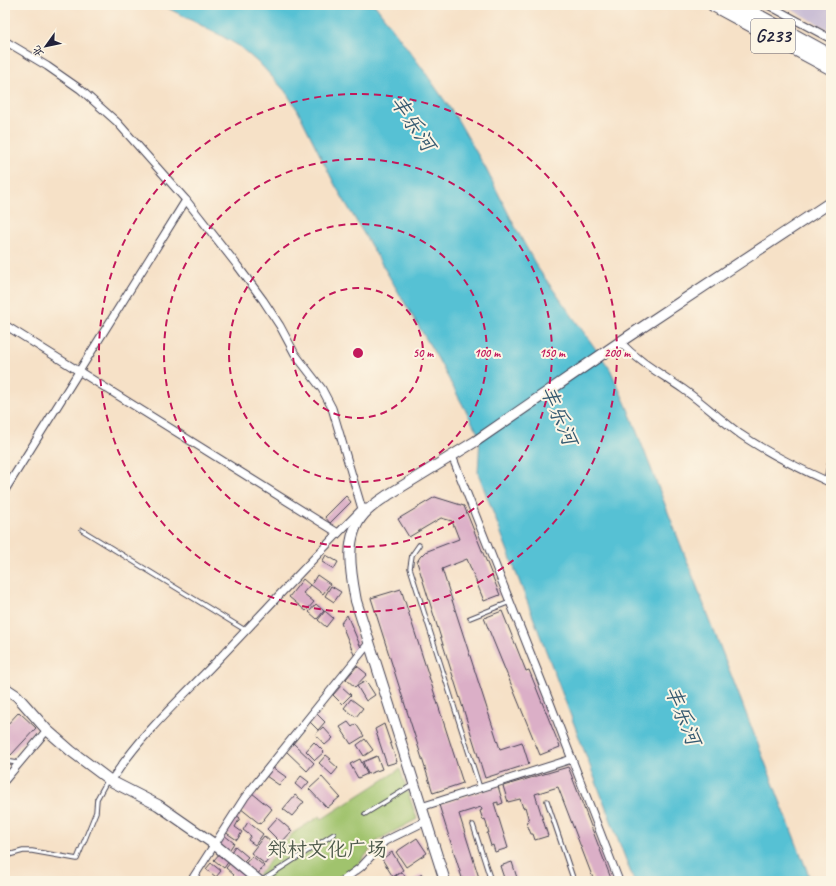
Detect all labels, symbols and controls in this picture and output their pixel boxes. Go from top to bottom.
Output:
road number: G233 [751,19,795,53]
north arrow [26,26,66,66]
text: 北 [29,43,46,60]
water label: 丰乐河 [385,90,443,159]
text: 50 m [413,345,434,361]
text: 100 m [474,345,501,361]
text: 150 m [539,345,566,361]
text: 200 m [604,345,631,361]
centre of rings [351,346,365,360]
water label: 丰乐河 [535,381,584,452]
water label: 丰乐河 [659,681,708,752]
park label: 郑村文化广场 [267,837,387,862]

